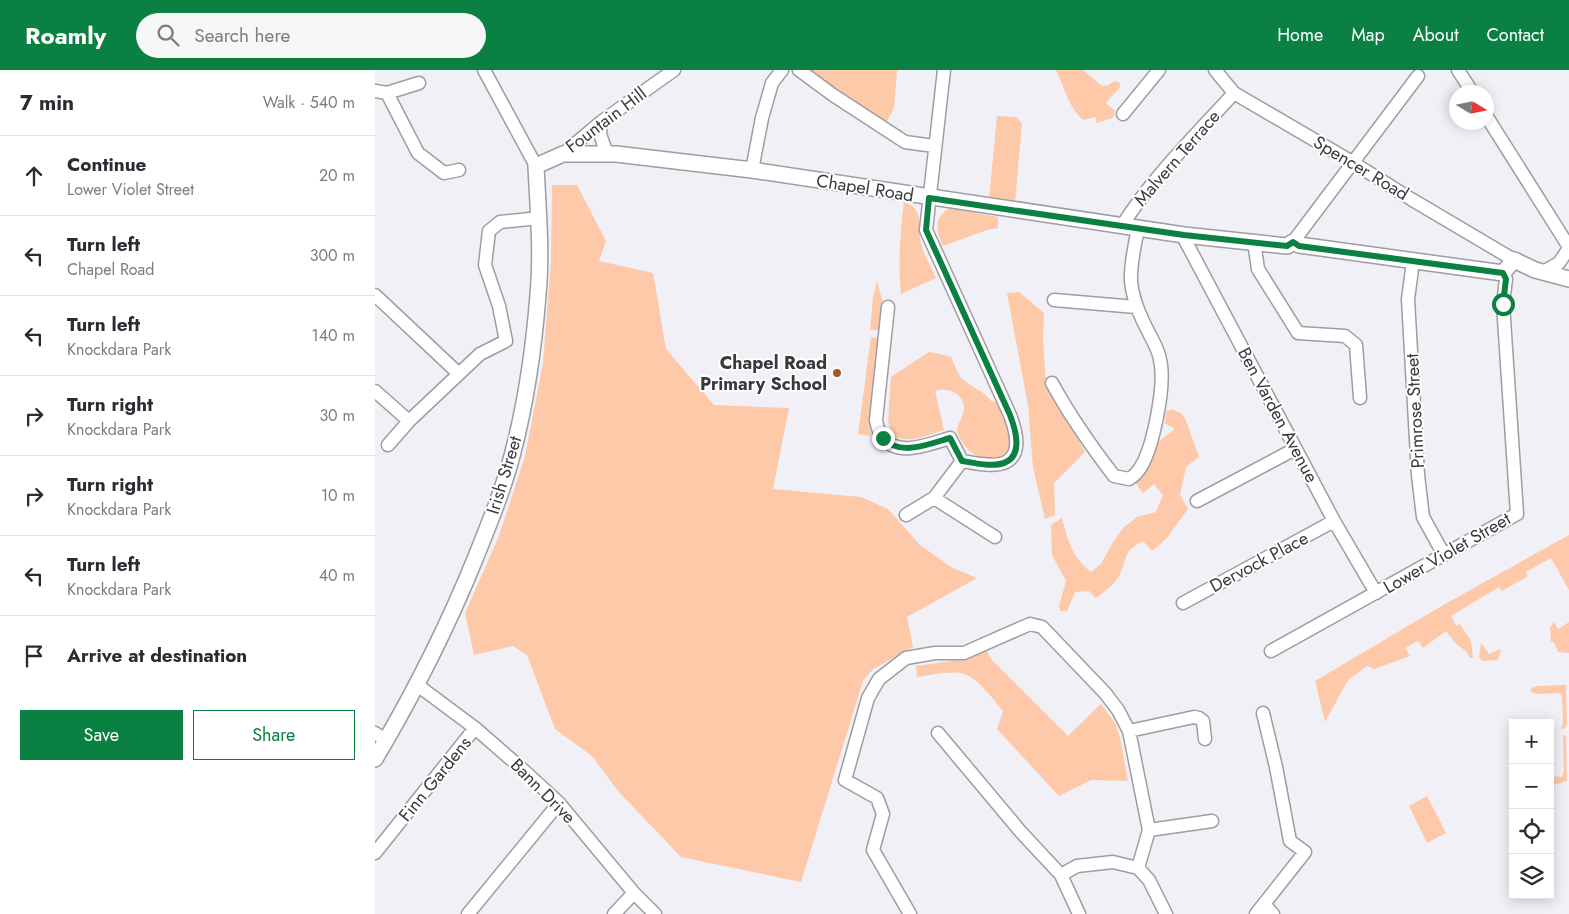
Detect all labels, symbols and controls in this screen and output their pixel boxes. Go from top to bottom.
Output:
search box [136,13,486,58]
text: Roamly [25,18,106,53]
icon: search [154,21,182,49]
text: Search here [194,22,290,49]
text: Home [1277,22,1323,48]
text: Map [1351,22,1385,48]
text: About [1413,22,1458,48]
text: Contact [1486,22,1544,48]
street label: Fountain Hill [560,81,652,159]
north arrow [1449,85,1494,130]
text: 7 min [20,88,74,118]
text: Walk · 540 m [263,91,355,114]
street label: Malvern Terrace [1128,104,1226,212]
street label: Spencer Road [1308,129,1414,207]
text: Continue [67,151,146,178]
icon: ahead [20,162,48,190]
text: 20 m [319,164,355,187]
street label: Chapel Road [814,167,916,209]
text: Lower Violet Street [67,178,194,201]
text: Turn left [67,231,140,258]
icon: left [20,242,48,270]
text: 300 m [310,244,355,267]
text: Chapel Road [67,258,154,281]
route start [1492,293,1515,316]
text: Turn left [67,311,140,338]
icon: left [20,322,48,350]
text: 140 m [312,324,355,347]
text: Knockdara Park [67,338,171,361]
street label: Ben Varden Avenue [1231,343,1325,487]
place label: Chapel Road Primary School [700,350,827,397]
street label: Primrose Street [1399,352,1431,469]
marker: Chapel Road Primary School [831,367,843,379]
text: Turn right [67,391,153,418]
icon: right [20,402,48,430]
text: 30 m [319,404,355,427]
text: Knockdara Park [67,418,171,441]
route end [872,427,895,450]
street label: Irish Street [480,432,528,517]
text: Turn right [67,471,153,498]
icon: right [20,482,48,510]
text: 10 m [321,484,355,507]
text: Knockdara Park [67,498,171,521]
street label: Lower Violet Street [1379,506,1516,600]
street label: Dervock Place [1205,525,1313,599]
text: Turn left [67,551,140,578]
icon: left [20,562,48,590]
text: 40 m [319,564,355,587]
text: Knockdara Park [67,578,171,601]
icon: arrive [20,642,48,670]
text: Arrive at destination [67,642,247,669]
button: Save [20,710,183,760]
button: Share [193,710,355,760]
map controls [1509,719,1554,899]
button: + [1509,719,1554,764]
street label: Finn Gardens [392,731,478,827]
street label: Bann Drive [504,752,582,830]
button: − [1509,764,1554,809]
button: locate [1509,809,1554,854]
button: layers [1509,854,1554,899]

